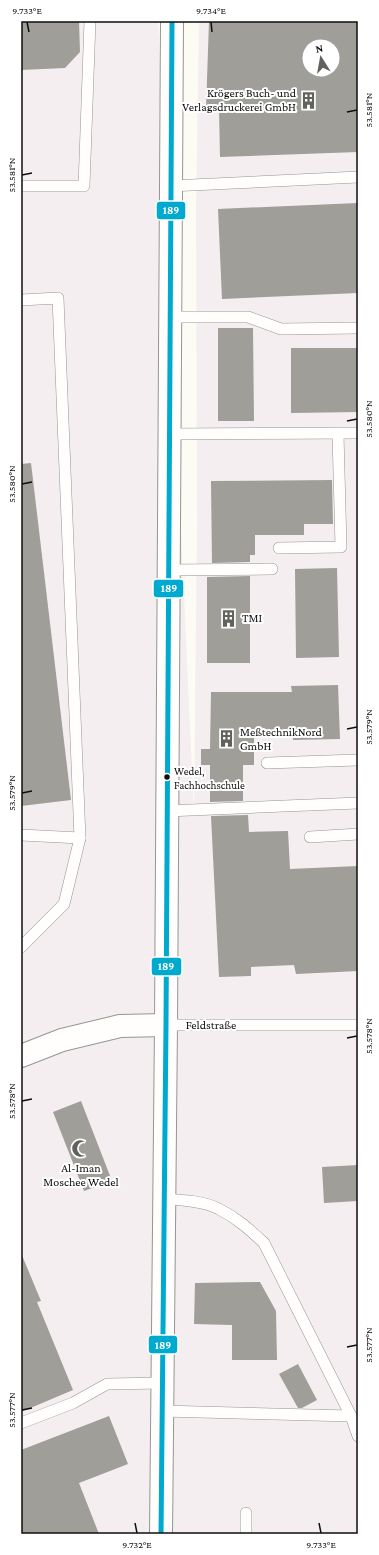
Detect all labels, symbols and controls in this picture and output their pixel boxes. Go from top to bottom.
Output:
text: 9.733°E [12,5,42,16]
text: 9.734°E [196,5,227,16]
north arrow [301,38,341,78]
text: N [314,41,324,55]
place label: Krögers Buch- und Verlagsdruckerei GmbH [182,86,297,114]
building icon: Krögers Buch- und Verlagsdruckerei GmbH [299,90,319,110]
text: 53.581°N [363,92,374,127]
text: 53.581°N [6,157,17,192]
line badge: 189 [156,201,186,220]
text: 189 [163,204,179,216]
text: 53.580°N [363,400,374,438]
text: 53.580°N [6,465,17,503]
line badge: 189 [153,579,184,598]
text: 189 [161,582,177,594]
building icon: TMI [219,608,239,628]
place label: TMI [242,611,262,625]
text: 53.579°N [363,709,374,745]
place label: MeßtechnikNord GmbH [240,725,322,753]
building icon: MeßtechnikNord GmbH [217,729,237,749]
place label: Wedel, Fachhochschule [174,765,245,791]
marker: Wedel, Fachhochschule [162,772,172,782]
text: 53.579°N [6,775,17,811]
line badge: 189 [151,957,182,976]
text: 189 [158,960,174,972]
street label: Feldstraße [186,1018,236,1032]
text: 53.578°N [363,1018,374,1054]
text: 53.578°N [6,1083,17,1119]
mosque icon: Al-Iman Moschee Wedel [71,1139,91,1159]
place label: Al-Iman Moschee Wedel [43,1161,119,1189]
text: 53.577°N [363,1327,374,1363]
line badge: 189 [148,1335,178,1354]
text: 189 [155,1339,171,1351]
text: 53.577°N [6,1392,17,1428]
text: 9.732°E [122,1539,152,1550]
text: 9.733°E [306,1539,336,1550]

